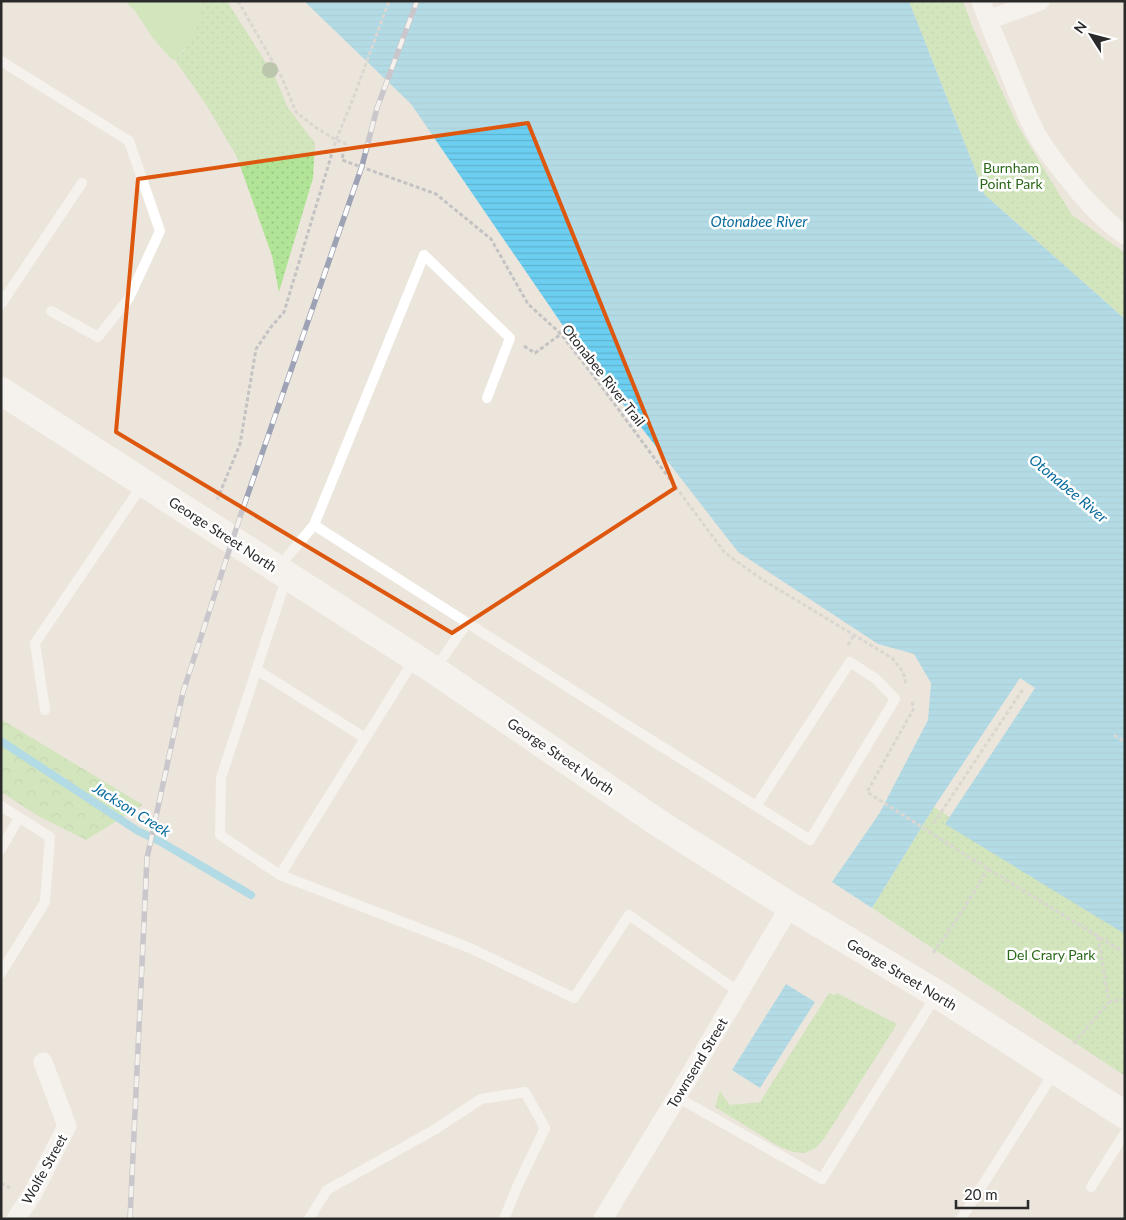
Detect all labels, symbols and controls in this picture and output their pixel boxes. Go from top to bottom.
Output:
north arrow [1066,10,1116,60]
text: N [1070,18,1090,36]
park label: Burnham Point Park [980,159,1043,192]
water label: Otonabee River [711,212,808,230]
street label: Otonabee River Trail [559,321,649,429]
water label: Otonabee River [1026,450,1113,527]
street label: George Street North [166,493,280,575]
street label: George Street North [504,714,618,798]
water label: Jackson Creek [89,777,175,840]
street label: George Street North [844,934,960,1014]
park label: Del Crary Park [1007,946,1096,963]
street label: Townsend Street [663,1015,731,1111]
street label: Wolfe Street [18,1131,70,1207]
scale bar [956,1178,1028,1210]
text: 20 m [964,1185,998,1203]

